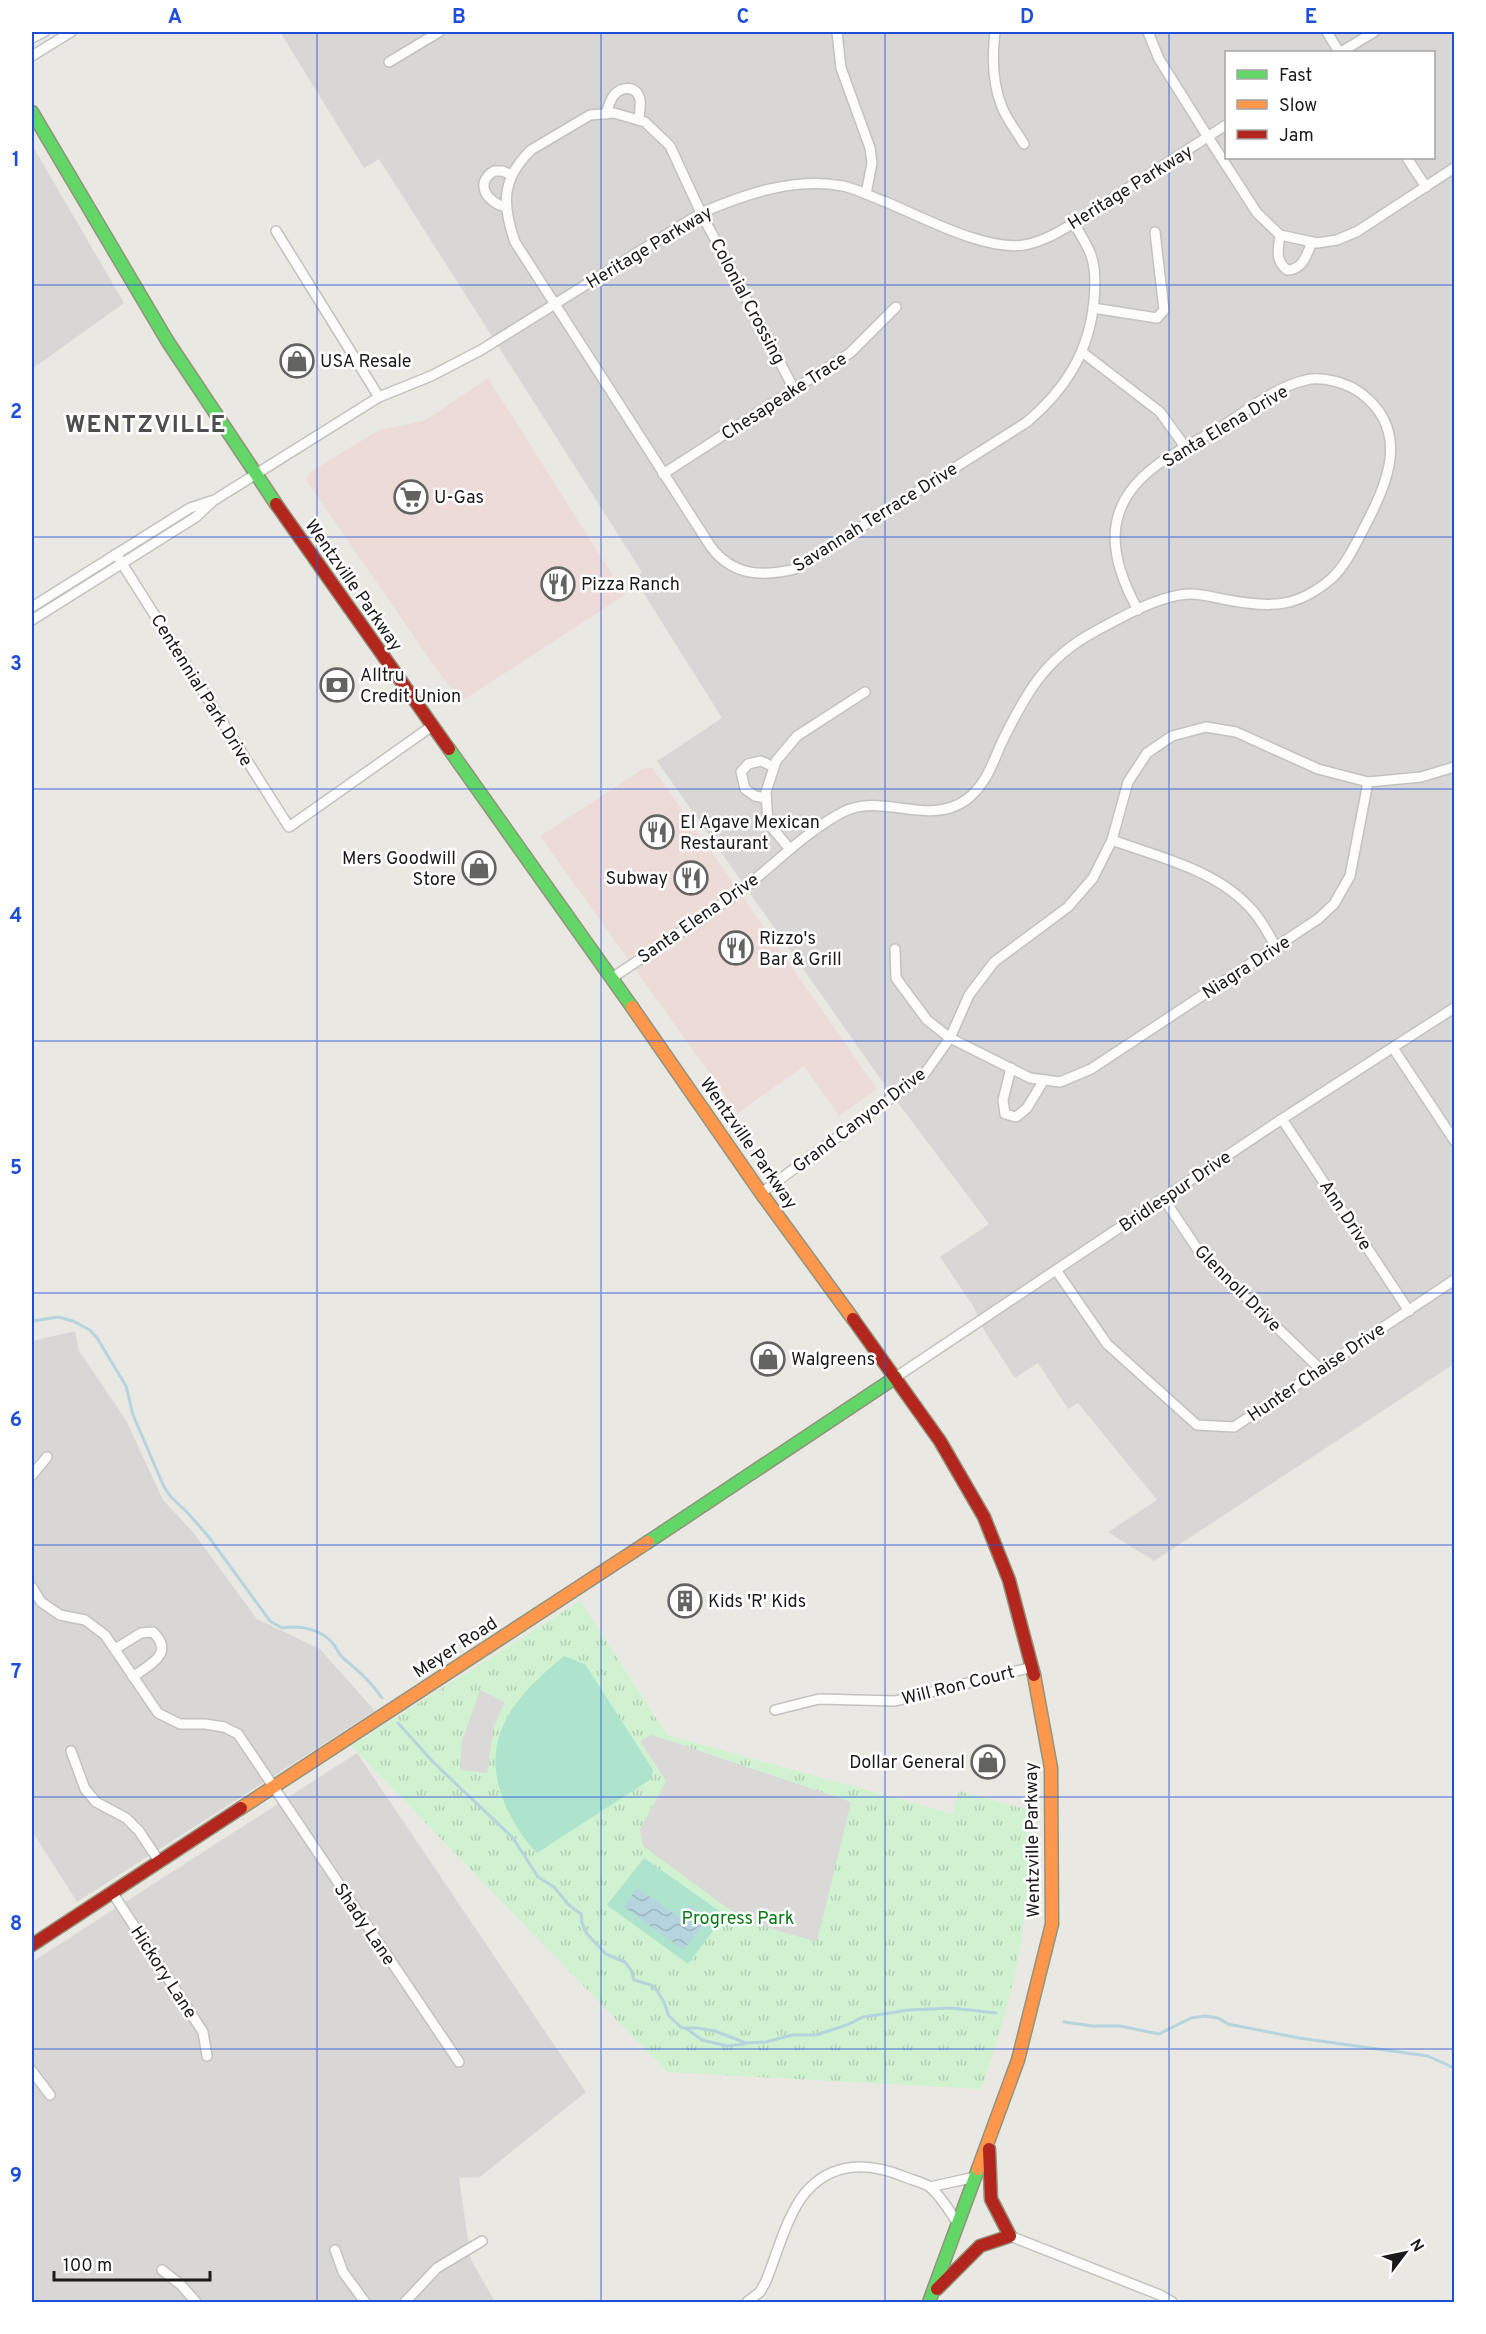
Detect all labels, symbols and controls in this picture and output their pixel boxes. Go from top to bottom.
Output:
text: A [168,5,182,31]
text: B [452,5,466,31]
text: C [737,5,749,31]
text: D [1020,5,1034,31]
text: E [1305,5,1317,31]
legend [1225,51,1435,159]
text: Fast [1279,65,1312,88]
text: Slow [1279,95,1317,118]
text: Jam [1279,125,1314,148]
street label: Heritage Parkway [1064,141,1197,236]
text: 1 [12,148,20,174]
street label: Heritage Parkway [583,202,717,295]
street label: Colonial Crossing [704,235,790,369]
shop icon: USA Resale [279,343,315,379]
street label: Chesapeake Trace [718,348,852,446]
place label: USA Resale [320,351,412,374]
street label: Santa Elena Drive [1159,381,1293,474]
text: 2 [10,400,22,426]
district label: WENTZVILLE [65,411,227,441]
street label: Savannah Terrace Drive [789,458,963,578]
supermarket icon: U-Gas [393,479,429,515]
place label: U-Gas [434,487,484,510]
street label: Wentzville Parkway [299,515,407,656]
restaurant icon: Pizza Ranch [540,566,576,602]
place label: Pizza Ranch [581,574,680,597]
street label: Centennial Park Drive [144,610,257,771]
text: 3 [10,652,22,678]
place label: Alltru Credit Union [360,665,461,709]
bank icon: Alltru Credit Union [319,667,355,703]
place label: El Agave Mexican Restaurant [680,812,820,856]
restaurant icon: El Agave Mexican Restaurant [639,814,675,850]
place label: Mers Goodwill Store [342,848,456,892]
shop icon: Mers Goodwill Store [461,850,497,886]
restaurant icon: Subway [673,860,709,896]
place label: Subway [606,868,668,891]
street label: Santa Elena Drive [634,869,764,970]
text: 4 [10,904,22,930]
place label: Rizzo's Bar & Grill [759,928,842,972]
restaurant icon: Rizzo's Bar & Grill [718,930,754,966]
street label: Niagra Drive [1198,931,1295,1005]
street label: Grand Canyon Drive [789,1063,931,1179]
street label: Wentzville Parkway [694,1073,802,1214]
street label: Bridlespur Drive [1115,1146,1236,1238]
text: 5 [10,1156,22,1182]
street label: Ann Drive [1313,1176,1376,1255]
street label: Glennoll Drive [1188,1241,1285,1338]
street label: Hunter Chaise Drive [1244,1319,1390,1428]
shop icon: Walgreens [750,1341,786,1377]
place label: Walgreens [791,1349,875,1372]
text: 6 [10,1408,22,1434]
building icon: Kids 'R' Kids [667,1583,703,1619]
place label: Kids 'R' Kids [708,1591,806,1614]
street label: Meyer Road [409,1612,502,1684]
text: 7 [11,1660,21,1686]
street label: Will Ron Court [900,1661,1017,1712]
shop icon: Dollar General [970,1744,1006,1780]
place label: Dollar General [849,1752,965,1775]
street label: Wentzville Parkway [1021,1762,1046,1918]
street label: Shady Lane [328,1879,400,1970]
park label: Progress Park [682,1908,794,1931]
text: 8 [10,1912,22,1938]
street label: Hickory Lane [124,1922,201,2023]
text: 9 [10,2164,22,2190]
north arrow [1375,2223,1435,2283]
text: N [1404,2236,1428,2256]
scale bar [54,2244,210,2282]
text: 100 m [63,2255,112,2278]

